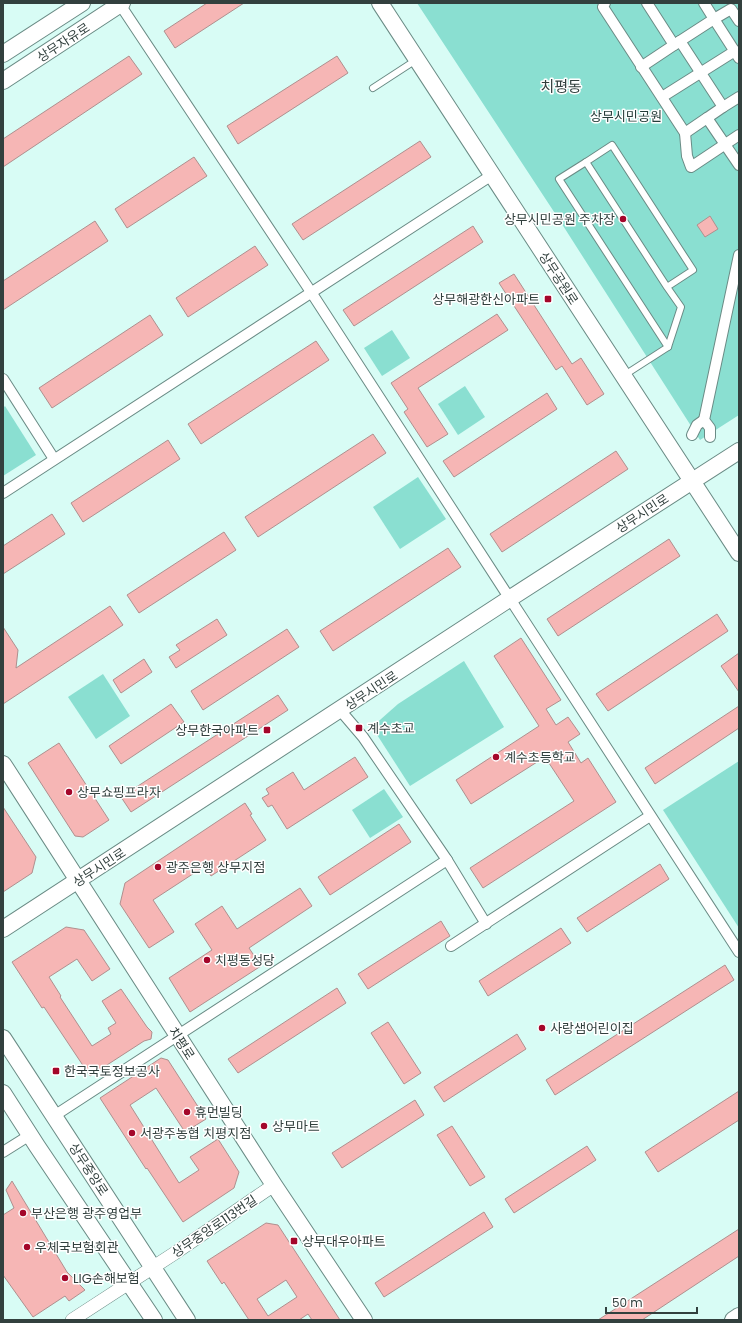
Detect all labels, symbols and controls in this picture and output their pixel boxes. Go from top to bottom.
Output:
street label: 상무자유로 [33,18,94,67]
district label: 치평동 [540,76,582,97]
park label: 상무시민공원 [590,107,662,126]
place label: 상무시민공원 주차장 [504,210,615,229]
marker: 상무시민공원 주차장 [618,214,628,224]
street label: 상무공원로 [534,248,583,309]
place label: 상무해광한신아파트 [432,290,540,309]
marker: 상무해광한신아파트 [543,294,553,304]
street label: 상무시민로 [612,489,673,538]
street label: 상무시민로 [341,666,402,715]
place label: 계수초교 [367,719,415,738]
place label: 상무한국아파트 [175,721,259,740]
marker: 계수초교 [354,723,364,733]
marker: 상무한국아파트 [262,725,272,735]
place label: 계수초등학교 [504,748,576,767]
marker: 계수초등학교 [491,752,501,762]
place label: 상무쇼핑프라자 [77,783,161,802]
marker: 상무쇼핑프라자 [64,787,74,797]
street label: 상무시민로 [69,843,130,892]
place label: 광주은행 상무지점 [166,858,265,877]
marker: 광주은행 상무지점 [153,862,163,872]
place label: 치평동성당 [215,951,275,970]
marker: 치평동성당 [202,955,212,965]
place label: 사랑샘어린이집 [550,1019,634,1038]
street label: 치평로 [164,1023,199,1064]
marker: 사랑샘어린이집 [537,1023,547,1033]
place label: 한국국토정보공사 [64,1062,160,1081]
marker: 한국국토정보공사 [51,1066,61,1076]
place label: 휴먼빌딩 [195,1103,243,1122]
marker: 휴먼빌딩 [182,1107,192,1117]
place label: 상무마트 [272,1117,320,1136]
marker: 상무마트 [259,1121,269,1131]
place label: 서광주농협 치평지점 [140,1124,251,1143]
marker: 서광주농협 치평지점 [127,1128,137,1138]
street label: 상무중앙로 [64,1139,113,1200]
street label: 상무중앙로113번길 [168,1191,261,1262]
place label: 부산은행 광주영업부 [31,1204,142,1223]
marker: 부산은행 광주영업부 [18,1208,28,1218]
place label: 상무대우아파트 [302,1232,386,1251]
marker: 상무대우아파트 [289,1236,299,1246]
place label: 우체국보험회관 [35,1238,119,1257]
marker: 우체국보험회관 [22,1242,32,1252]
place label: LIG손해보험 [73,1269,140,1288]
marker: LIG손해보험 [60,1273,70,1283]
scale bar [606,1289,697,1315]
text: 50 m [612,1294,643,1311]

